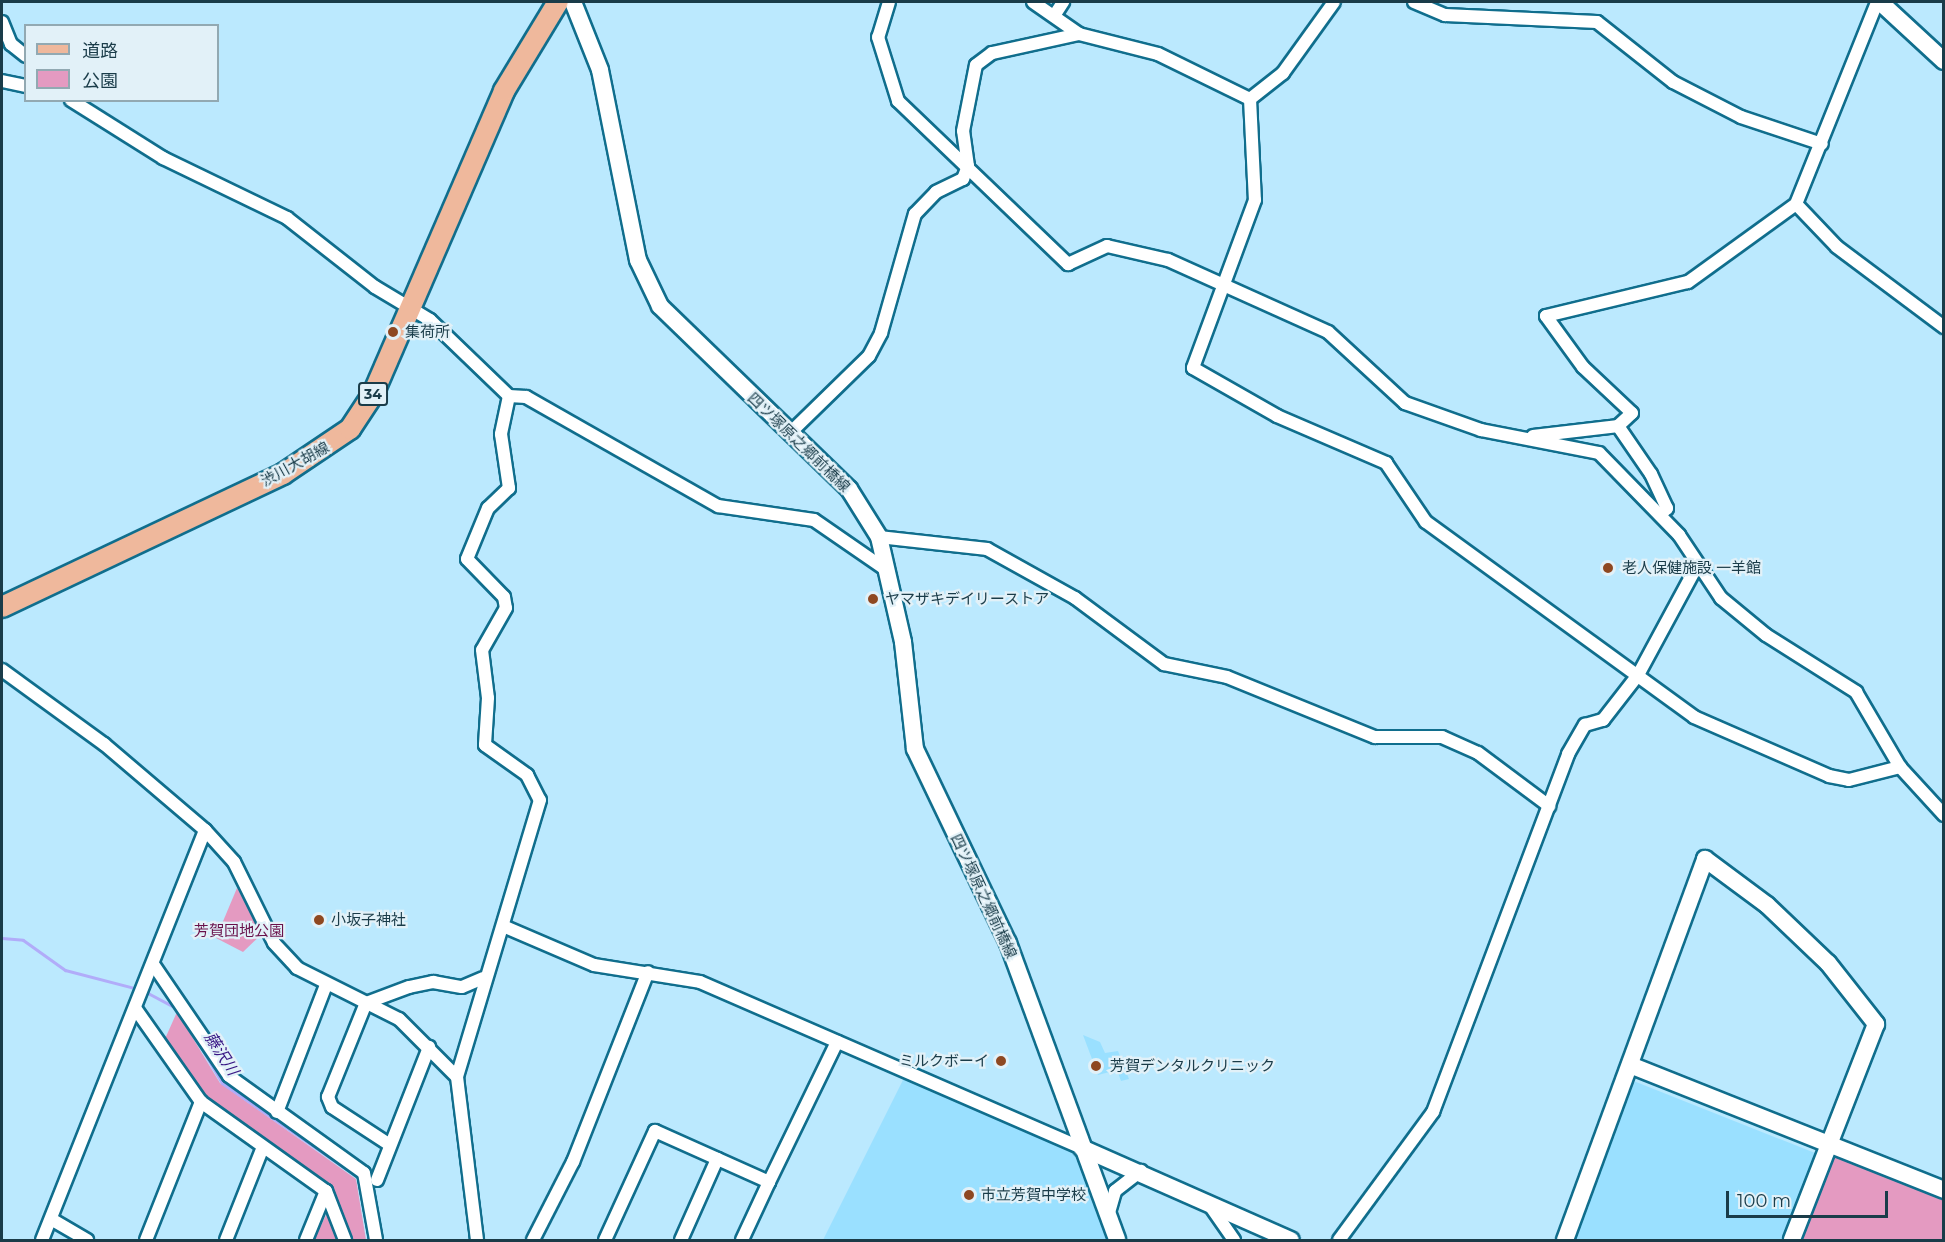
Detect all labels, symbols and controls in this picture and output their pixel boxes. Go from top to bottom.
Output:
legend [24,24,219,102]
text: 道路 [82,40,118,62]
text: 公園 [82,70,118,92]
place label: 集荷所 [405,323,450,341]
marker: 集荷所 [386,325,400,339]
road number: 34 [358,383,388,405]
street label: 四ツ塚原之郷前橋線 [744,389,854,495]
street label: 渋川大胡線 [258,438,332,490]
marker: 老人保健施設 一羊館 [1599,559,1617,577]
place label: 老人保健施設 一羊館 [1622,559,1761,577]
place label: ヤマザキデイリーストア [885,590,1050,608]
marker: ヤマザキデイリーストア [866,592,880,606]
street label: 四ツ塚原之郷前橋線 [947,831,1021,961]
place label: 小坂子神社 [331,911,406,929]
marker: 小坂子神社 [312,913,326,927]
park label: 芳賀団地公園 [194,922,284,940]
water label: 藤沢川 [200,1029,242,1079]
place label: ミルクボーイ [899,1052,989,1070]
marker: ミルクボーイ [994,1054,1008,1068]
marker: 芳賀デンタルクリニック [1087,1057,1105,1075]
place label: 芳賀デンタルクリニック [1110,1057,1275,1075]
scale bar [1729,1179,1891,1217]
place label: 市立芳賀中学校 [981,1186,1086,1204]
marker: 市立芳賀中学校 [962,1188,976,1202]
text: 100 m [1737,1190,1791,1212]

